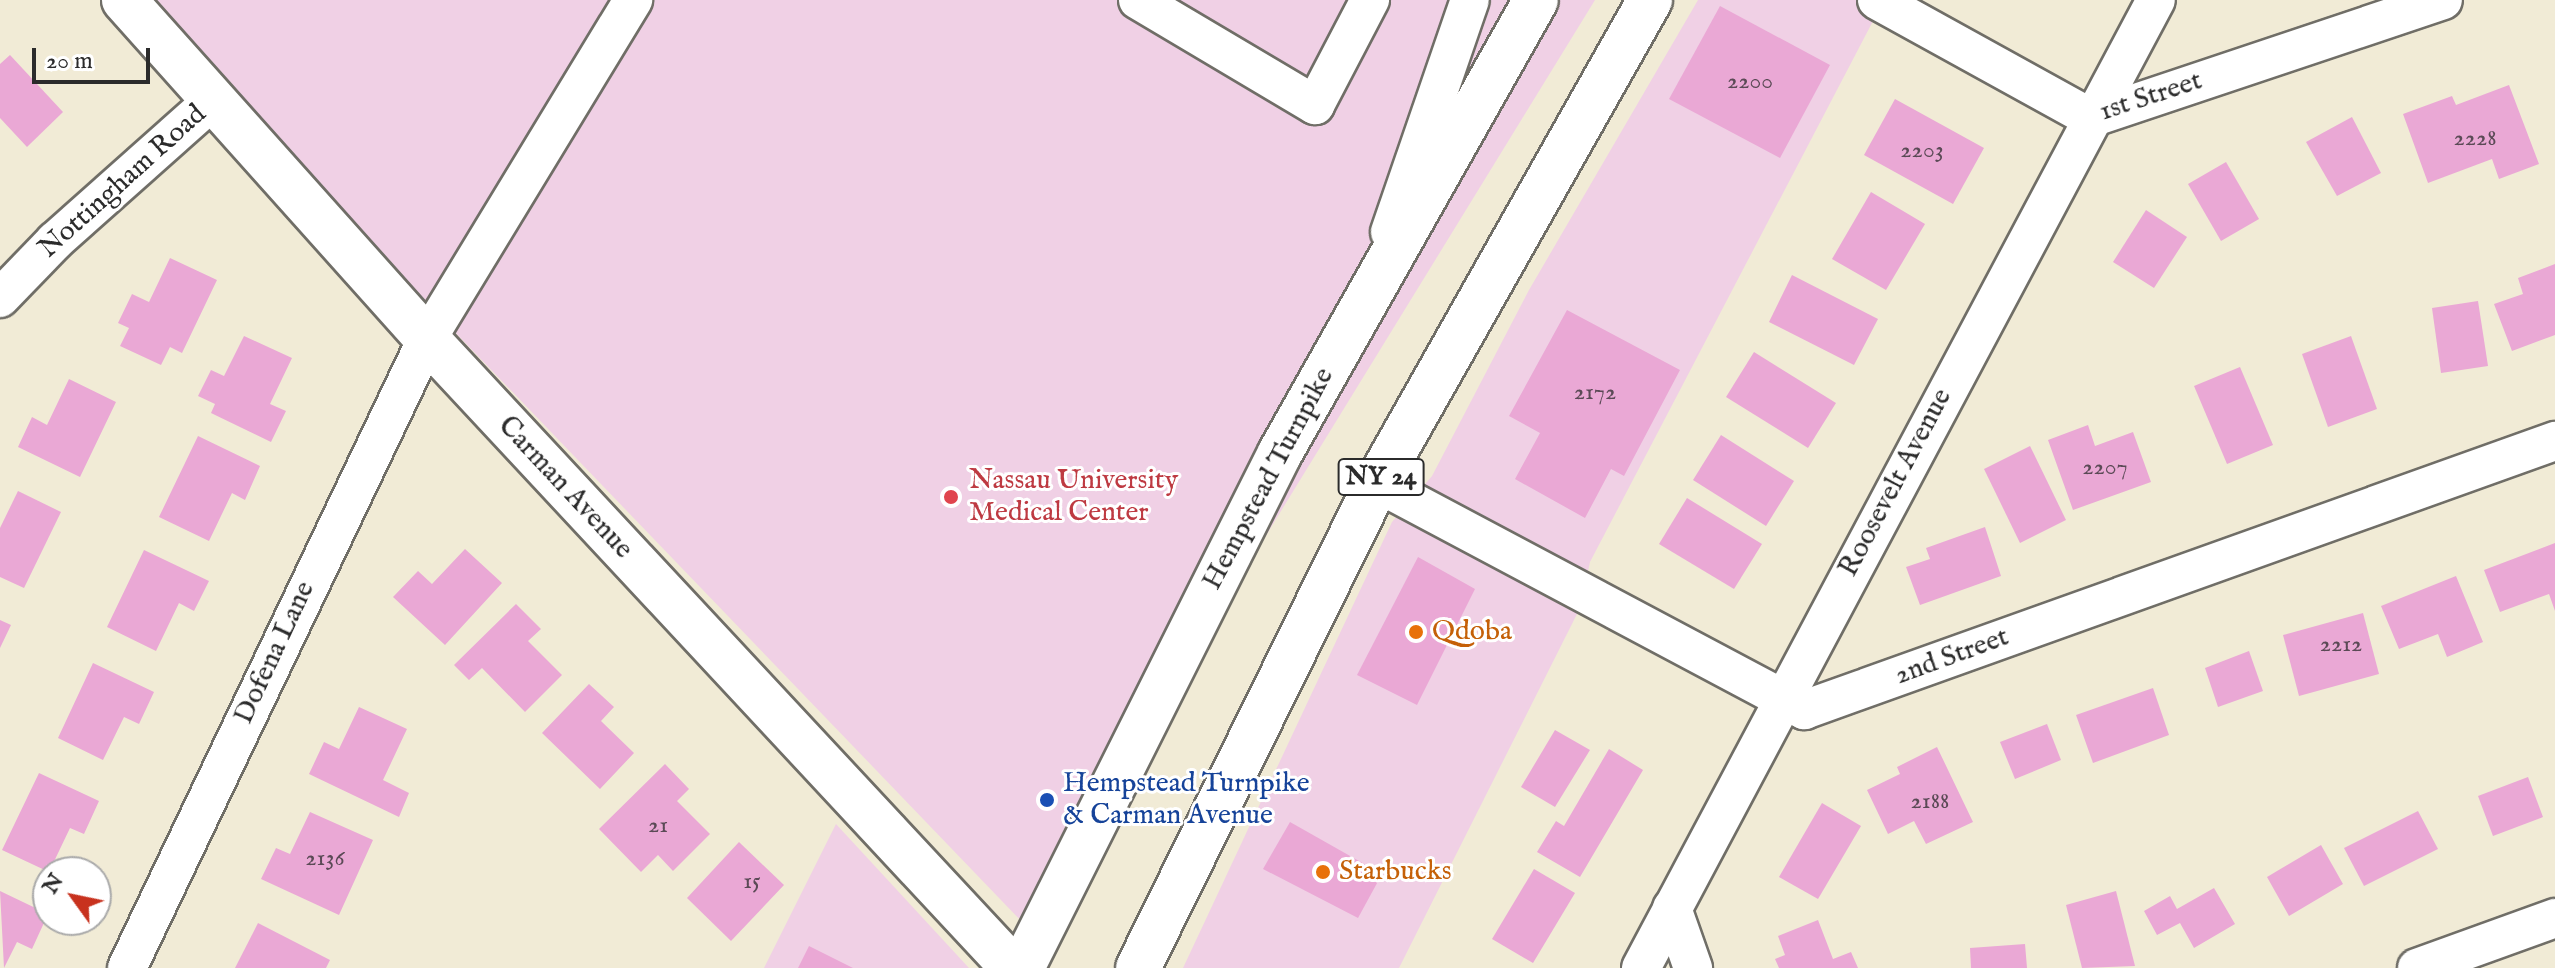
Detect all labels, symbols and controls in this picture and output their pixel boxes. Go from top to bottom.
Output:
scale bar [36,32,154,82]
text: 20 m [46,46,93,77]
street label: 1st Street [2096,65,2206,129]
house number: 2200 [1727,68,1773,96]
street label: Nottingham Road [32,98,214,266]
house number: 2228 [2453,125,2497,153]
house number: 2203 [1900,137,1944,165]
street label: Hempstead Turnpike [1196,362,1342,596]
house number: 2172 [1574,379,1616,407]
street label: Roosevelt Avenue [1832,383,1960,583]
street label: Carman Avenue [490,410,640,566]
house number: 2207 [2082,454,2128,482]
road number: NY 24 [1337,455,1425,499]
place label: Nassau University Medical Center [969,464,1178,530]
marker: Nassau University Medical Center [940,486,962,508]
street label: Dofena Lane [227,576,323,730]
place label: Qdoba [1432,615,1512,649]
street label: 2nd Street [1891,621,2013,693]
marker: Qdoba [1407,623,1425,641]
house number: 2212 [2320,631,2362,659]
place label: Hempstead Turnpike & Carman Avenue [1063,767,1310,833]
house number: 2188 [1910,788,1950,816]
marker: Hempstead Turnpike & Carman Avenue [1038,791,1056,809]
house number: 21 [648,812,668,840]
house number: 2136 [305,845,345,873]
place label: Starbucks [1339,855,1452,889]
north arrow [32,856,112,936]
marker: Starbucks [1314,863,1332,881]
text: N [37,868,70,900]
house number: 15 [743,868,761,896]

